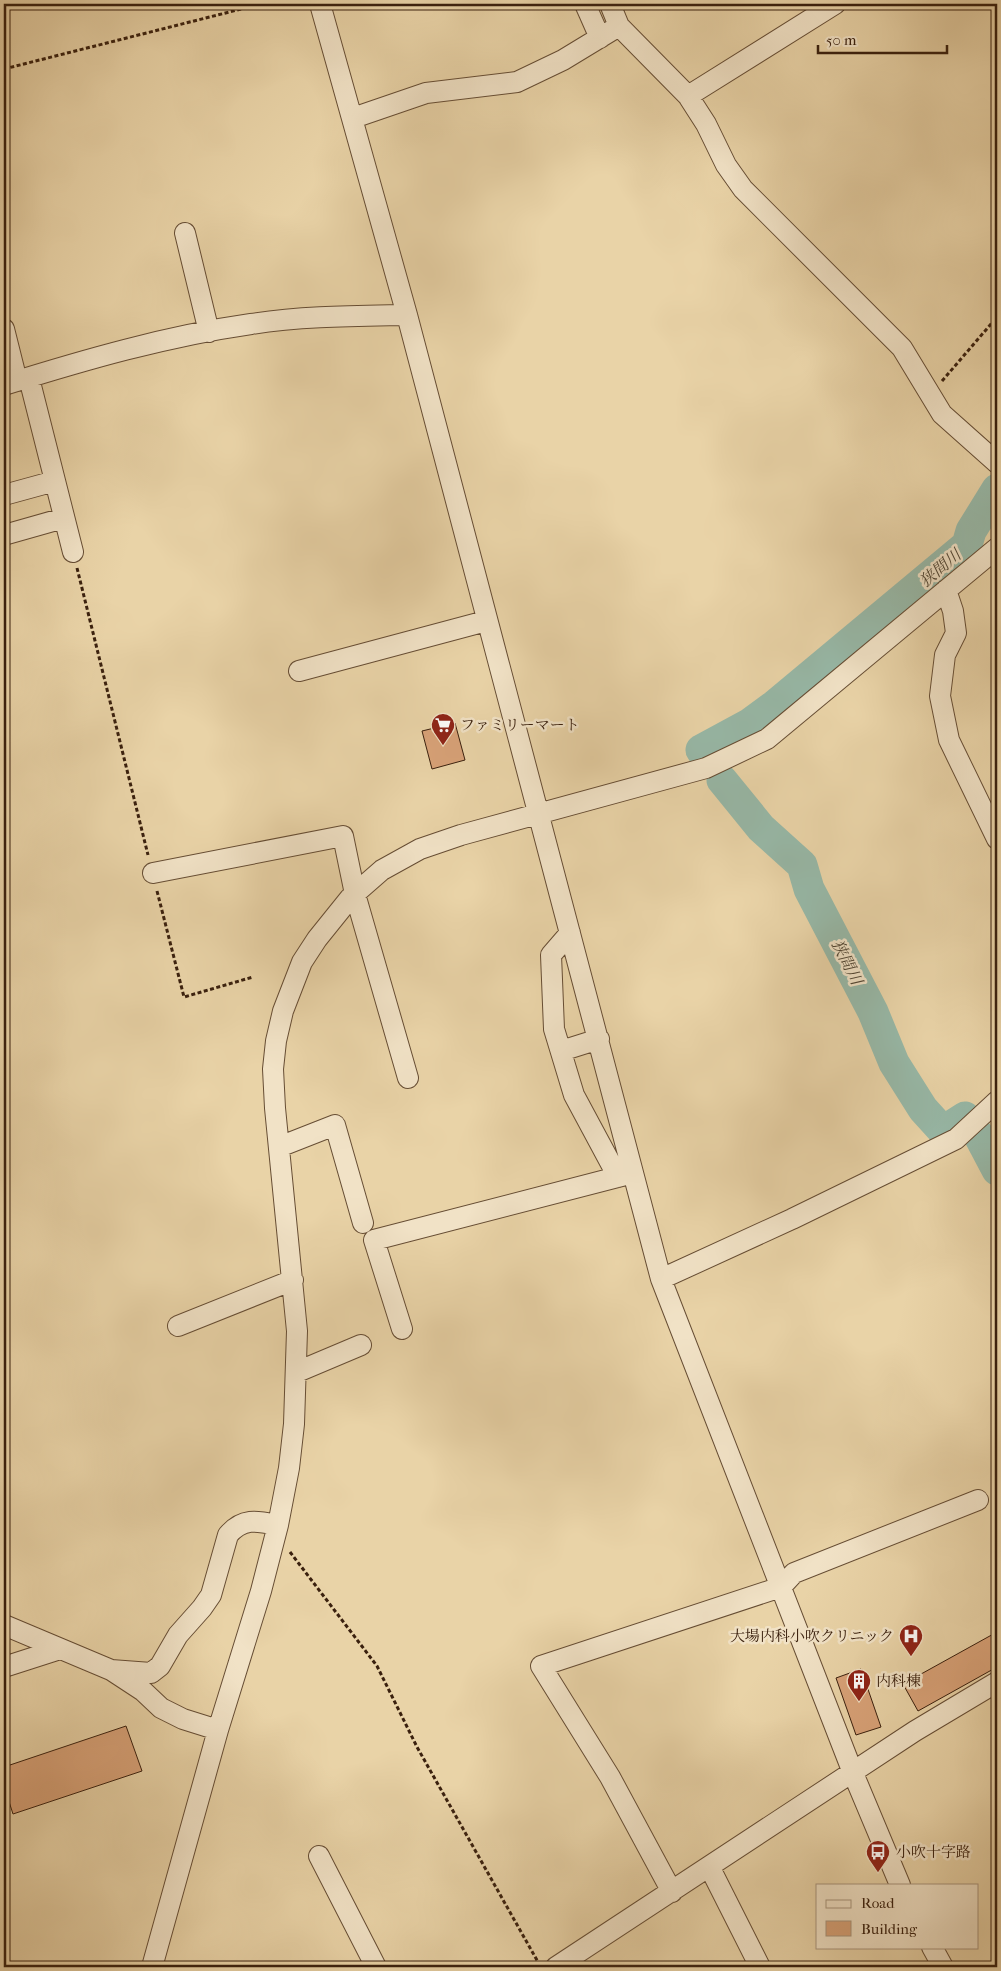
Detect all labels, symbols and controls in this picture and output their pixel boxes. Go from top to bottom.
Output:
scale bar [818,22,947,54]
text: 50 m [826,31,857,49]
water label: 狭間川 [916,544,966,591]
supermarket icon: ファミリーマート [430,712,456,746]
place label: ファミリーマート [460,716,580,734]
water label: 狭間川 [828,936,867,989]
hospital icon: 大場内科小吹クリニック [898,1623,924,1657]
place label: 大場内科小吹クリニック [730,1627,894,1645]
building icon: 内科棟 [846,1668,872,1702]
place label: 内科棟 [876,1672,921,1690]
bus stop icon: 小吹十字路 [865,1839,891,1873]
place label: 小吹十字路 [896,1843,971,1861]
legend [816,1884,978,1948]
text: Road [861,1894,895,1912]
text: Building [861,1920,918,1938]

